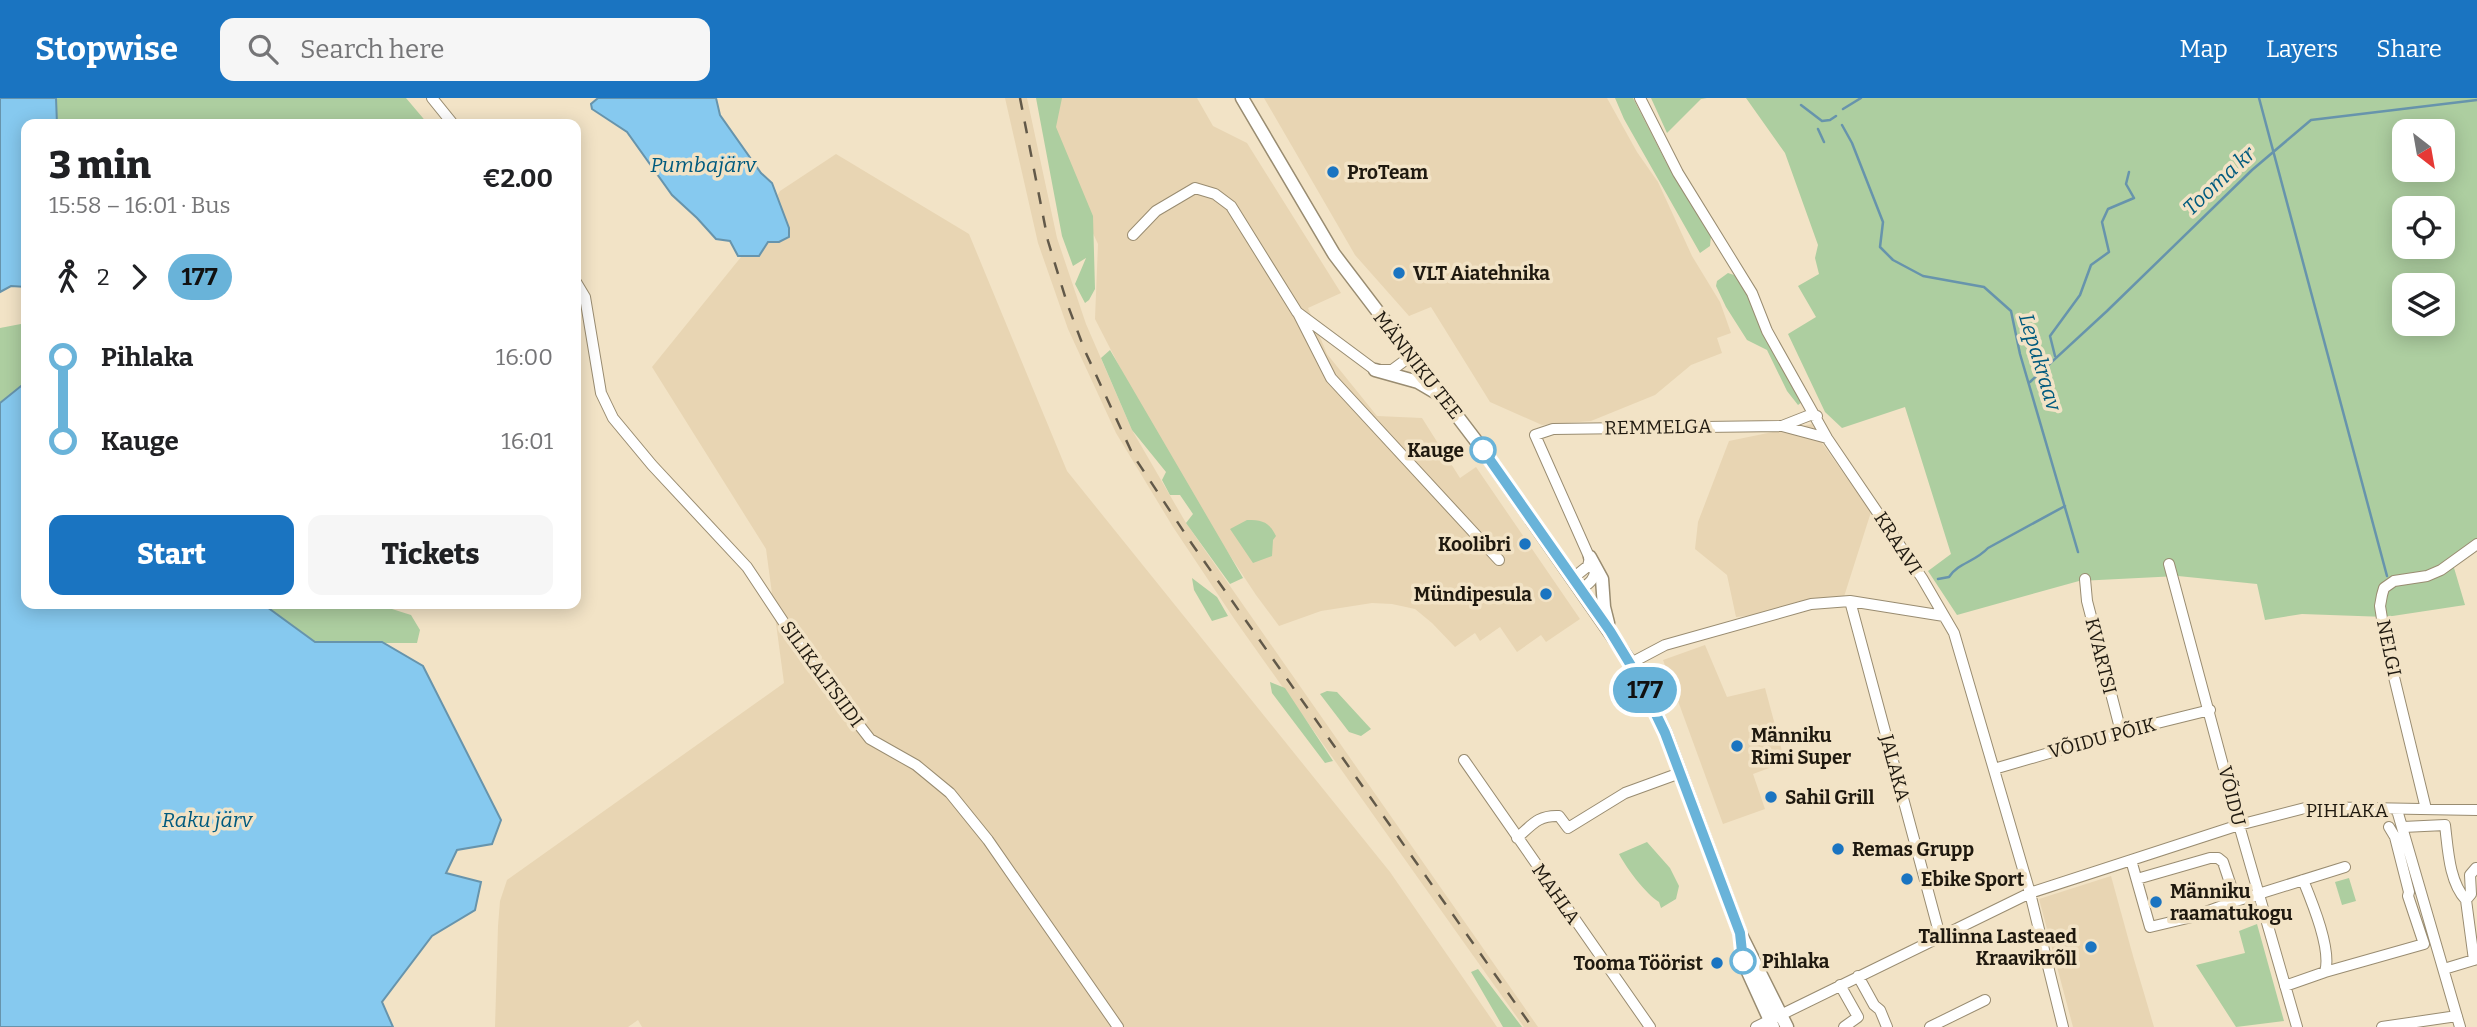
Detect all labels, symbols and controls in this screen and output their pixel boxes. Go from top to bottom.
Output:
search box [220,18,710,81]
text: Stopwise [35,29,178,69]
icon: search [244,30,282,68]
text: Search here [300,34,444,65]
text: Map [2180,35,2228,63]
text: Layers [2266,35,2338,63]
text: Share [2376,35,2442,63]
north arrow [2392,119,2455,182]
map controls [2392,119,2455,336]
water label: Tooma kr [2178,140,2262,221]
text: 3 min [49,142,151,188]
water label: Pumbajärv [650,152,757,178]
place label: ProTeam [1347,161,1428,184]
text: €2.00 [482,163,553,194]
marker: ProTeam [1325,164,1341,180]
text: 15:58 – 16:01 · Bus [49,191,230,219]
button: locate [2392,196,2455,259]
icon: walk [49,258,87,296]
icon: forward [120,258,158,296]
place label: VLT Aiatehnika [1413,262,1550,285]
text: 2 [97,263,110,291]
text: 177 [182,263,218,291]
marker: VLT Aiatehnika [1391,265,1407,281]
button: layers [2392,273,2455,336]
street label: MÄNNIKU TEE [1369,306,1467,424]
water label: Lepakraav [2013,310,2067,415]
text: Pihlaka [101,342,193,373]
text: 16:00 [496,343,553,371]
street label: REMMELGA [1604,415,1712,439]
text: Kauge [101,426,179,457]
text: 16:01 [501,427,553,455]
marker: Kauge [1470,437,1496,463]
place label: Kauge [1407,439,1464,462]
street label: KRAAVI [1869,507,1927,579]
button: Start [49,515,294,595]
button: Tickets [308,515,553,595]
place label: Koolibri [1438,533,1511,556]
marker: Koolibri [1517,536,1533,552]
place label: Mündipesula [1414,583,1532,606]
marker: Mündipesula [1538,586,1554,602]
street label: KVARTSI [2080,615,2122,697]
street label: SILIKALTSIIDI [776,616,868,732]
street label: NELGI [2372,618,2406,678]
line badge: 177 [1605,667,1685,713]
text: 177 [1627,676,1663,704]
street label: VÕIDU PÕIK [2046,712,2159,763]
place label: Männiku Rimi Super [1751,724,1851,769]
street label: JALAKA [1875,731,1915,804]
marker: Männiku Rimi Super [1729,738,1745,754]
street label: VÕIDU [2213,764,2251,828]
place label: Sahil Grill [1785,786,1874,809]
marker: Sahil Grill [1763,789,1779,805]
street label: PIHLAKA [2306,799,2389,822]
water label: Raku järv [162,807,254,833]
place label: Remas Grupp [1852,838,1974,861]
marker: Remas Grupp [1830,841,1846,857]
street label: MAHLA [1527,860,1585,929]
place label: Ebike Sport [1921,868,2025,891]
marker: Ebike Sport [1899,871,1915,887]
place label: Männiku raamatukogu [2170,880,2293,925]
marker: Männiku raamatukogu [2148,894,2164,910]
place label: Tallinna Lasteaed Kraavikrõll [1918,925,2078,970]
marker: Tallinna Lasteaed Kraavikrõll [2083,939,2099,955]
marker: Pihlaka [1730,948,1756,974]
place label: Pihlaka [1762,950,1830,973]
place label: Tooma Töörist [1573,952,1703,975]
marker: Tooma Töörist [1709,955,1725,971]

